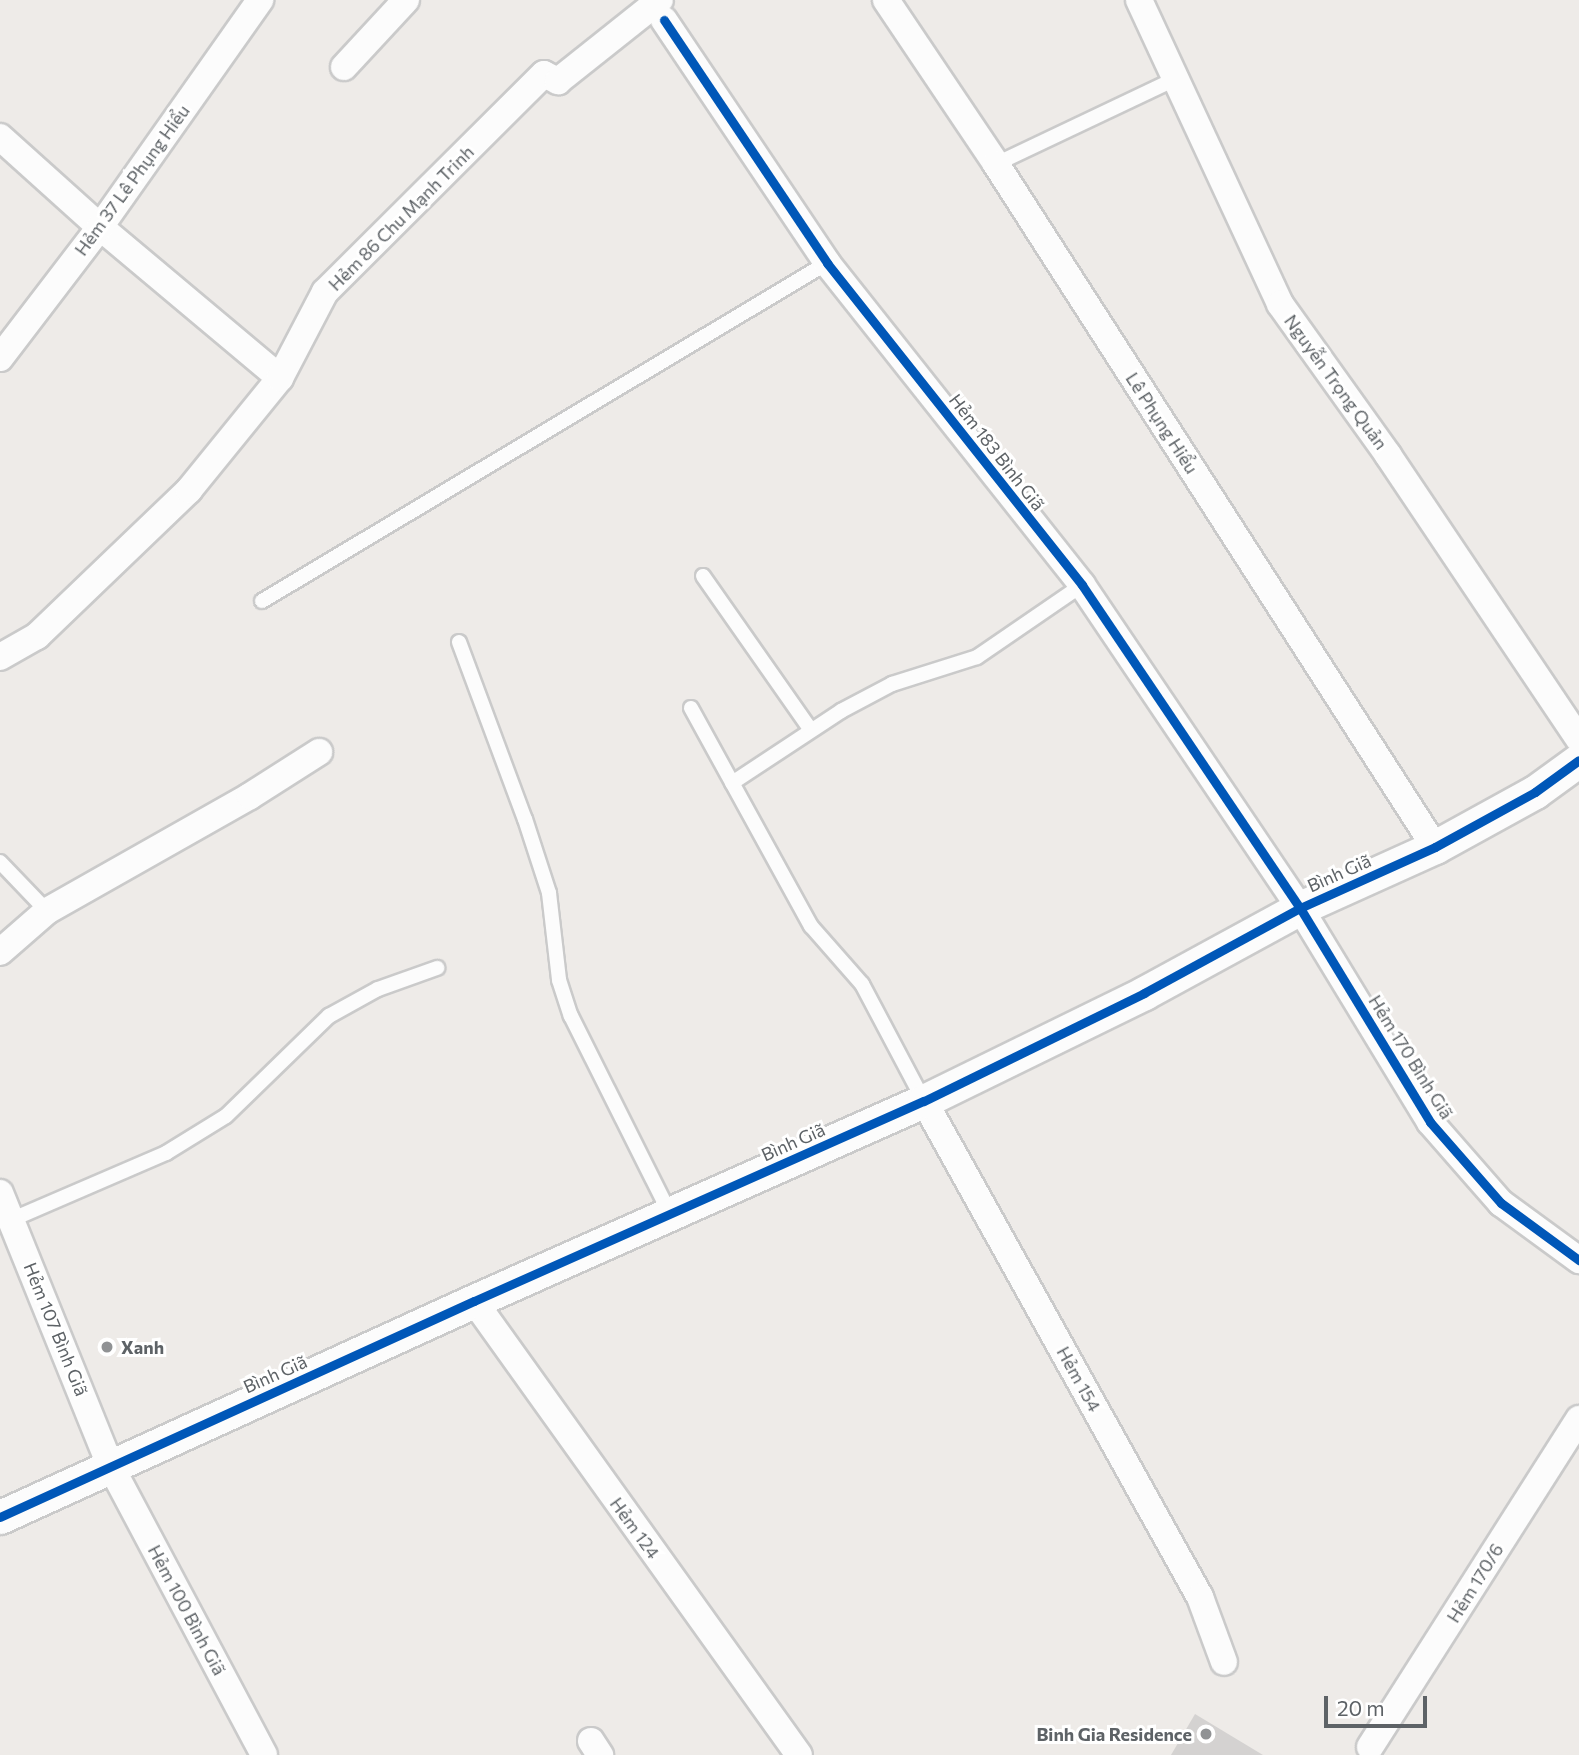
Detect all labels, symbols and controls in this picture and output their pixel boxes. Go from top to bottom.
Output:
street label: Hẻm 37 Lê Phụng Hiểu [70,100,194,260]
street label: Hẻm 86 Chu Mạnh Trinh [324,141,478,295]
street label: Nguyễn Trọng Quản [1280,310,1392,454]
street label: Lê Phụng Hiểu [1121,368,1203,478]
street label: Hẻm 183 Bình Giã [945,389,1049,515]
street label: Bình Giã [1304,849,1374,897]
street label: Hẻm 170 Bình Giã [1364,991,1458,1123]
street label: Bình Giã [758,1118,828,1166]
street label: Hẻm 107 Bình Giã [19,1259,93,1399]
place label: Xanh [121,1336,164,1358]
marker: Xanh [99,1339,115,1355]
street label: Hẻm 154 [1052,1343,1106,1415]
street label: Bình Giã [240,1350,310,1398]
street label: Hẻm 124 [606,1493,664,1563]
street label: Hẻm 170/6 [1442,1539,1508,1627]
street label: Hẻm 100 Bình Giã [144,1541,230,1679]
scale bar [1327,1682,1430,1726]
text: 20 m [1337,1695,1385,1720]
place label: Binh Gia Residence [1036,1723,1192,1745]
marker: Binh Gia Residence [1198,1726,1214,1742]

